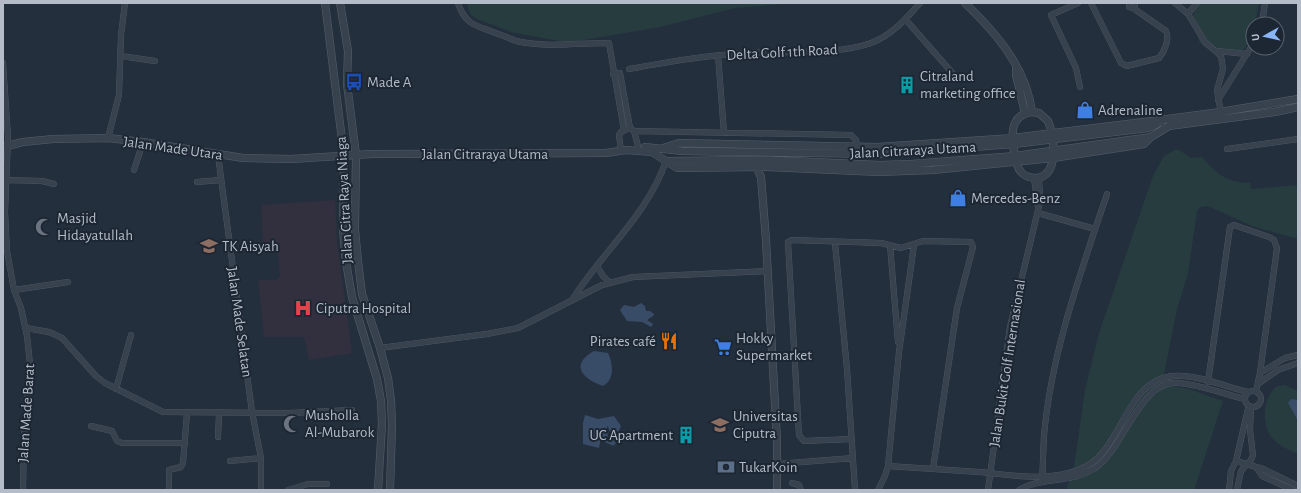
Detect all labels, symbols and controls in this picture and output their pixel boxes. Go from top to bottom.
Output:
north arrow [1245,16,1285,56]
text: U [1250,33,1262,42]
street label: Delta Golf 1th Road [726,42,838,63]
place label: Citraland marketing office [920,69,1016,101]
bus stop icon: Made A [344,72,364,92]
place label: Made A [367,75,412,90]
building icon: Citraland marketing office [897,75,917,95]
shop icon: Adrenaline [1075,100,1095,120]
place label: Adrenaline [1098,103,1163,118]
street label: Jalan Made Utara [122,134,224,163]
street label: Jalan Citra Raya Niaga [334,136,355,264]
street label: Jalan Citraraya Utama [849,140,977,161]
street label: Jalan Citraraya Utama [422,147,548,162]
shop icon: Mercedes-Benz [948,188,968,208]
place label: Mercedes-Benz [971,191,1060,206]
place label: Masjid Hidayatullah [57,211,133,243]
mosque icon: Masjid Hidayatullah [34,217,54,237]
school or university icon: TK Aisyah [199,236,219,256]
place label: TK Aisyah [222,239,279,254]
street label: Jalan Made Selatan [224,266,255,378]
street label: Jalan Bukit Golf Internasional [987,278,1028,448]
hospital icon: Ciputra Hospital [293,298,313,318]
place label: Ciputra Hospital [316,301,411,316]
restaurant icon: Pirates café [659,331,679,351]
place label: Hokky Supermarket [736,331,812,363]
place label: Pirates café [590,334,656,349]
supermarket icon: Hokky Supermarket [713,337,733,357]
street label: Jalan Made Barat [16,363,37,463]
place label: Musholla Al-Mubarok [305,408,374,440]
place label: Universitas Ciputra [733,409,798,441]
mosque icon: Musholla Al-Mubarok [282,414,302,434]
school or university icon: Universitas Ciputra [710,415,730,435]
building icon: UC Apartment [676,425,696,445]
place label: UC Apartment [589,428,673,443]
bank icon: TukarKoin [716,457,736,477]
place label: TukarKoin [739,460,798,475]

